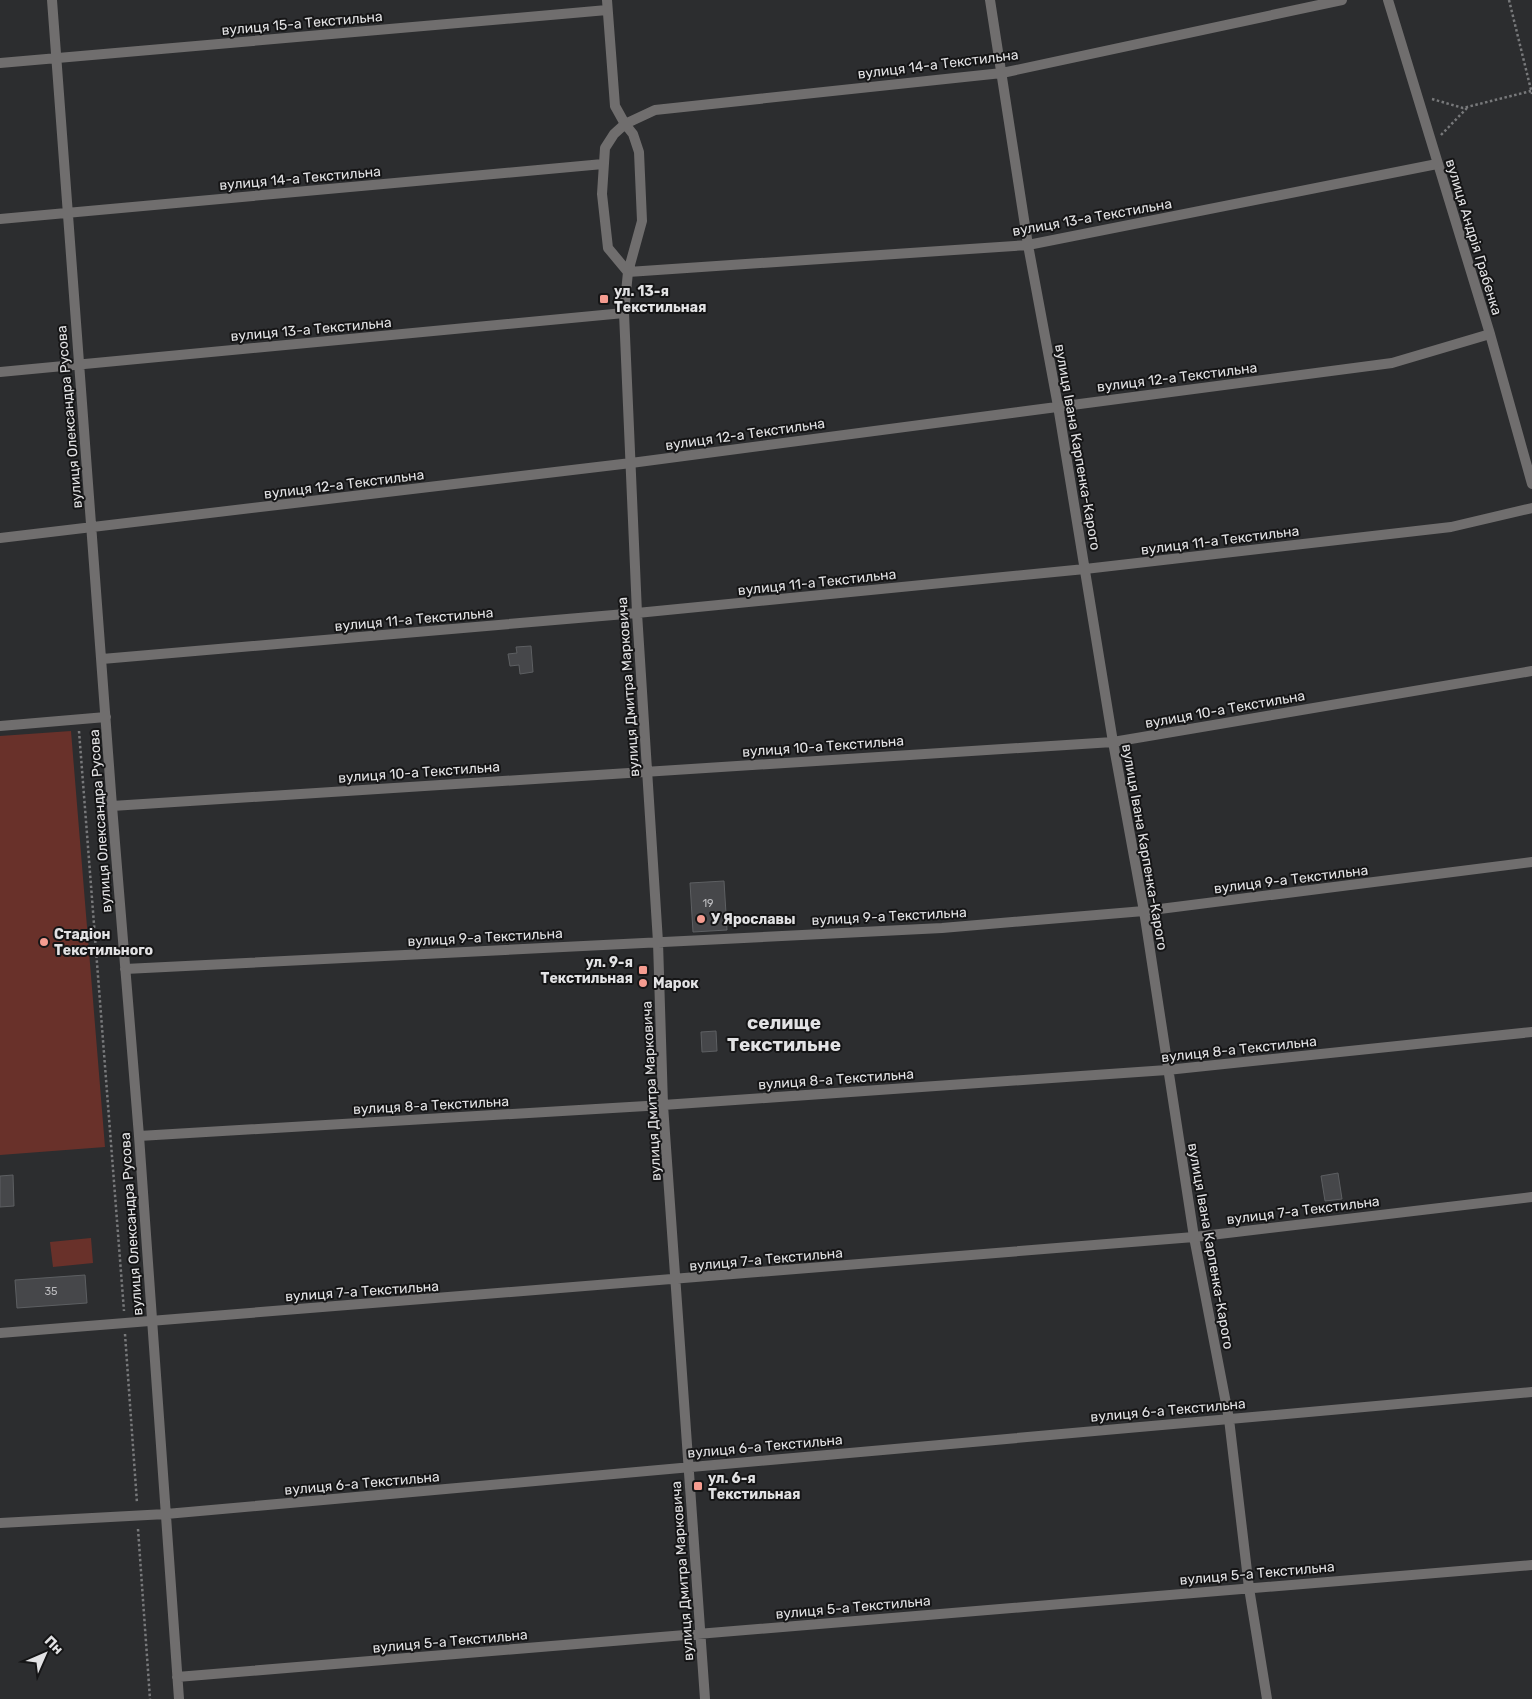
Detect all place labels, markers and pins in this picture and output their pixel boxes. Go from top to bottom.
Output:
place label: ул. 13-я Текстильная [614,283,706,316]
marker: ул. 13-я Текстильная [598,293,610,305]
place label: У Ярославы [711,911,796,928]
marker: У Ярославы [695,913,707,925]
place label: Стадіон Текстильного [54,926,153,959]
marker: Стадіон Текстильного [38,936,50,948]
place label: ул. 9-я Текстильная [541,954,633,987]
marker: ул. 9-я Текстильная [637,964,649,976]
place label: Марок [653,975,699,992]
marker: Марок [637,977,649,989]
place label: ул. 6-я Текстильная [708,1470,800,1503]
marker: ул. 6-я Текстильная [692,1480,704,1492]

